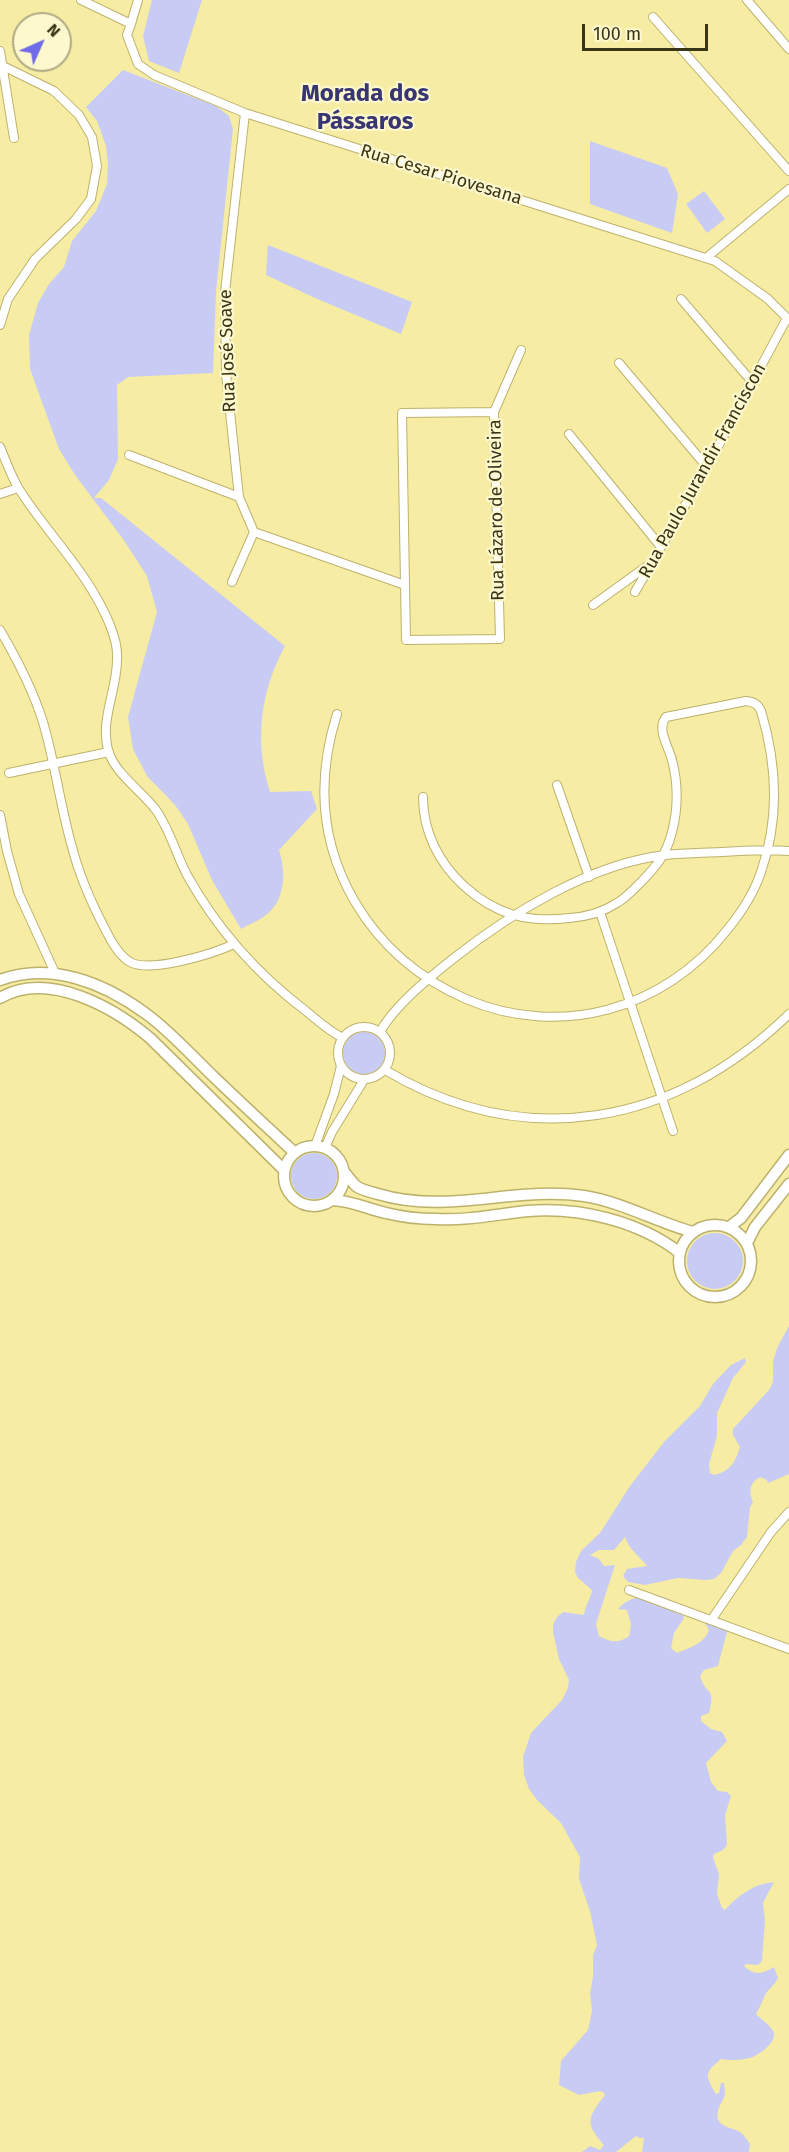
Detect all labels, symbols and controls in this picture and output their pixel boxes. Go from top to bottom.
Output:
north arrow [12,12,72,72]
scale bar [585,12,711,50]
text: N [43,20,64,41]
text: 100 m [593,23,641,45]
district label: Morada dos Pássaros [301,80,429,136]
street label: Rua Cesar Piovesana [357,140,525,210]
street label: Rua José Soave [215,289,241,413]
street label: Rua Paulo Jurandir Franciscon [635,360,771,582]
street label: Rua Lázaro de Oliveira [485,419,509,601]

